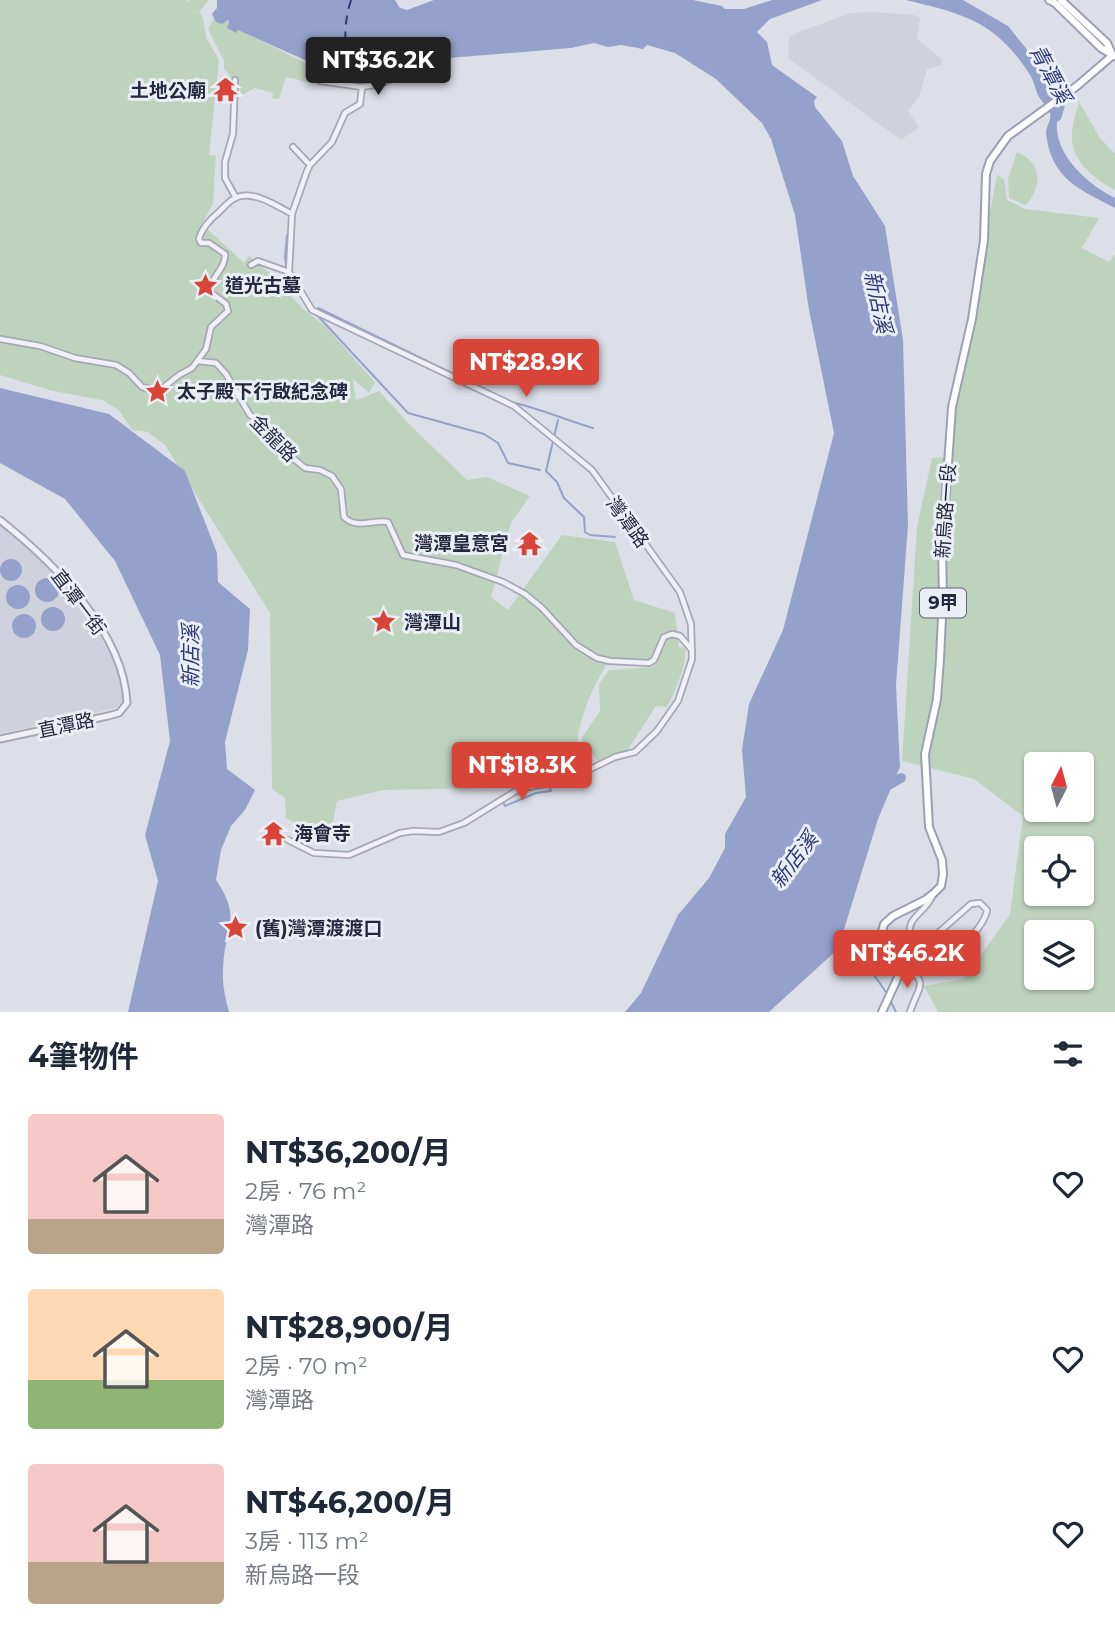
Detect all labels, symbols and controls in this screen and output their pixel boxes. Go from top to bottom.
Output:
pin: NT$36.2K [306,38,450,97]
water label: 青潭溪 [1025,40,1078,110]
text: NT$36.2K [322,46,434,74]
temple icon: 土地公廟 [212,76,240,104]
place label: 土地公廟 [130,79,206,102]
water label: 新店溪 [860,268,898,338]
place icon: 道光古墓 [191,271,219,299]
place label: 道光古墓 [225,274,301,297]
pin: NT$28.9K [454,340,598,399]
text: NT$28.9K [469,348,583,376]
place icon: 太子殿下行啟紀念碑 [143,377,171,405]
place label: 太子殿下行啟紀念碑 [177,380,348,403]
street label: 金龍路 [245,410,302,467]
street label: 新烏路一段 [931,463,960,559]
street label: 灣潭路 [602,492,654,552]
temple icon: 灣潭皇意宮 [515,529,543,557]
place label: 灣潭皇意宮 [414,532,509,555]
street label: 直潭一街 [47,565,111,640]
road number: 9甲 [920,588,966,618]
place icon: 灣潭山 [370,608,398,636]
place label: 灣潭山 [404,611,461,634]
water label: 新店溪 [178,622,203,688]
street label: 直潭路 [36,708,96,743]
pin: NT$18.3K [450,742,594,802]
text: NT$18.3K [468,751,576,779]
north arrow [1024,752,1094,822]
map controls [1024,752,1094,990]
temple icon: 海會寺 [260,819,288,847]
place label: 海會寺 [294,822,351,845]
water label: 新店溪 [765,825,824,892]
button: locate [1024,836,1094,906]
place icon: (舊)灣潭渡渡口 [221,914,249,942]
place label: (舊)灣潭渡渡口 [255,917,383,940]
button: layers [1024,920,1094,990]
pin: NT$46.2K [835,930,979,990]
text: NT$46.2K [849,939,965,967]
icon: filters [1049,1035,1087,1073]
text: 4筆物件 [28,1038,139,1075]
text: NT$36,200/月 [245,1134,452,1171]
icon: home [84,1142,168,1226]
icon: heart [1049,1165,1087,1203]
text: 2房 · 76 m² [245,1177,366,1205]
text: 灣潭路 [245,1211,314,1239]
text: NT$28,900/月 [245,1309,453,1346]
icon: home [84,1317,168,1401]
icon: heart [1049,1340,1087,1378]
text: 2房 · 70 m² [245,1352,368,1380]
text: 灣潭路 [245,1386,314,1414]
text: NT$46,200/月 [245,1484,455,1521]
icon: home [84,1492,168,1576]
icon: heart [1049,1515,1087,1553]
text: 3房 · 113 m² [245,1527,369,1555]
text: 新烏路一段 [245,1561,360,1589]

